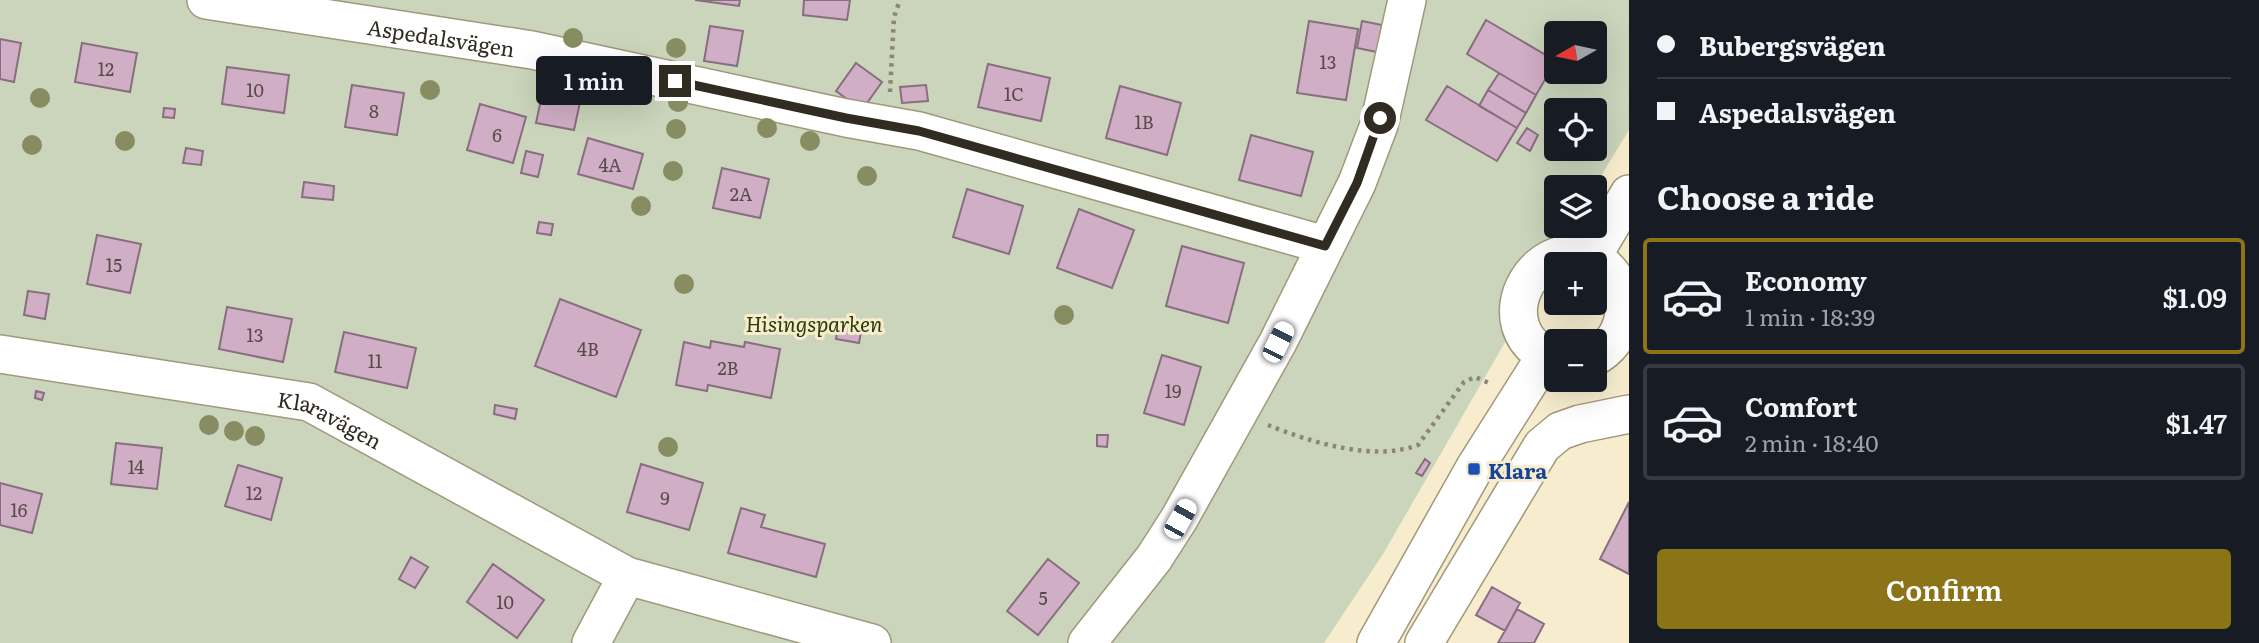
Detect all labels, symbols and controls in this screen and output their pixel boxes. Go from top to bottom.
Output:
street label: Aspedalsvägen [365,9,517,63]
north arrow [1544,21,1606,84]
map controls [1544,21,1607,392]
text: Bubergsvägen [1699,25,1886,64]
house number: 13 [1319,48,1337,75]
house number: 12 [98,55,114,82]
callout: 1 min [535,56,650,106]
text: 1 min [564,63,624,97]
route end [659,65,691,97]
house number: 10 [246,76,264,103]
house number: 1C [1004,80,1024,107]
text: Aspedalsvägen [1699,92,1896,131]
house number: 8 [369,97,379,124]
button: locate [1544,98,1607,161]
route start [1364,102,1396,134]
house number: 1B [1134,108,1154,135]
house number: 6 [492,121,502,148]
house number: 4A [598,151,622,178]
text: Choose a ride [1657,172,1874,220]
button: layers [1544,175,1607,238]
house number: 2A [730,180,752,207]
house number: 15 [106,251,122,278]
button: + [1544,252,1607,315]
text: Economy [1745,260,1867,299]
icon: car [1661,265,1724,328]
text: $1.09 [2163,277,2227,316]
text: 1 min · 18:39 [1745,299,1875,333]
park label: Hisingsparken [746,307,883,338]
car [1260,319,1297,365]
house number: 13 [246,321,264,348]
button: − [1544,329,1607,392]
house number: 4B [577,335,599,362]
house number: 11 [368,347,382,374]
house number: 2B [717,354,739,381]
house number: 19 [1165,377,1181,404]
street label: Klaravägen [275,382,389,455]
text: Comfort [1745,386,1857,425]
icon: car [1661,391,1724,454]
text: $1.47 [2166,403,2227,442]
text: 2 min · 18:40 [1745,425,1879,459]
house number: 14 [128,453,144,480]
place label: Klara [1488,454,1548,485]
marker: Klara [1466,461,1482,477]
house number: 12 [246,479,262,506]
house number: 9 [660,484,670,511]
house number: 16 [11,496,28,523]
car [1161,496,1200,542]
button: Confirm [1657,549,2231,629]
house number: 5 [1038,584,1048,611]
house number: 10 [496,588,514,615]

